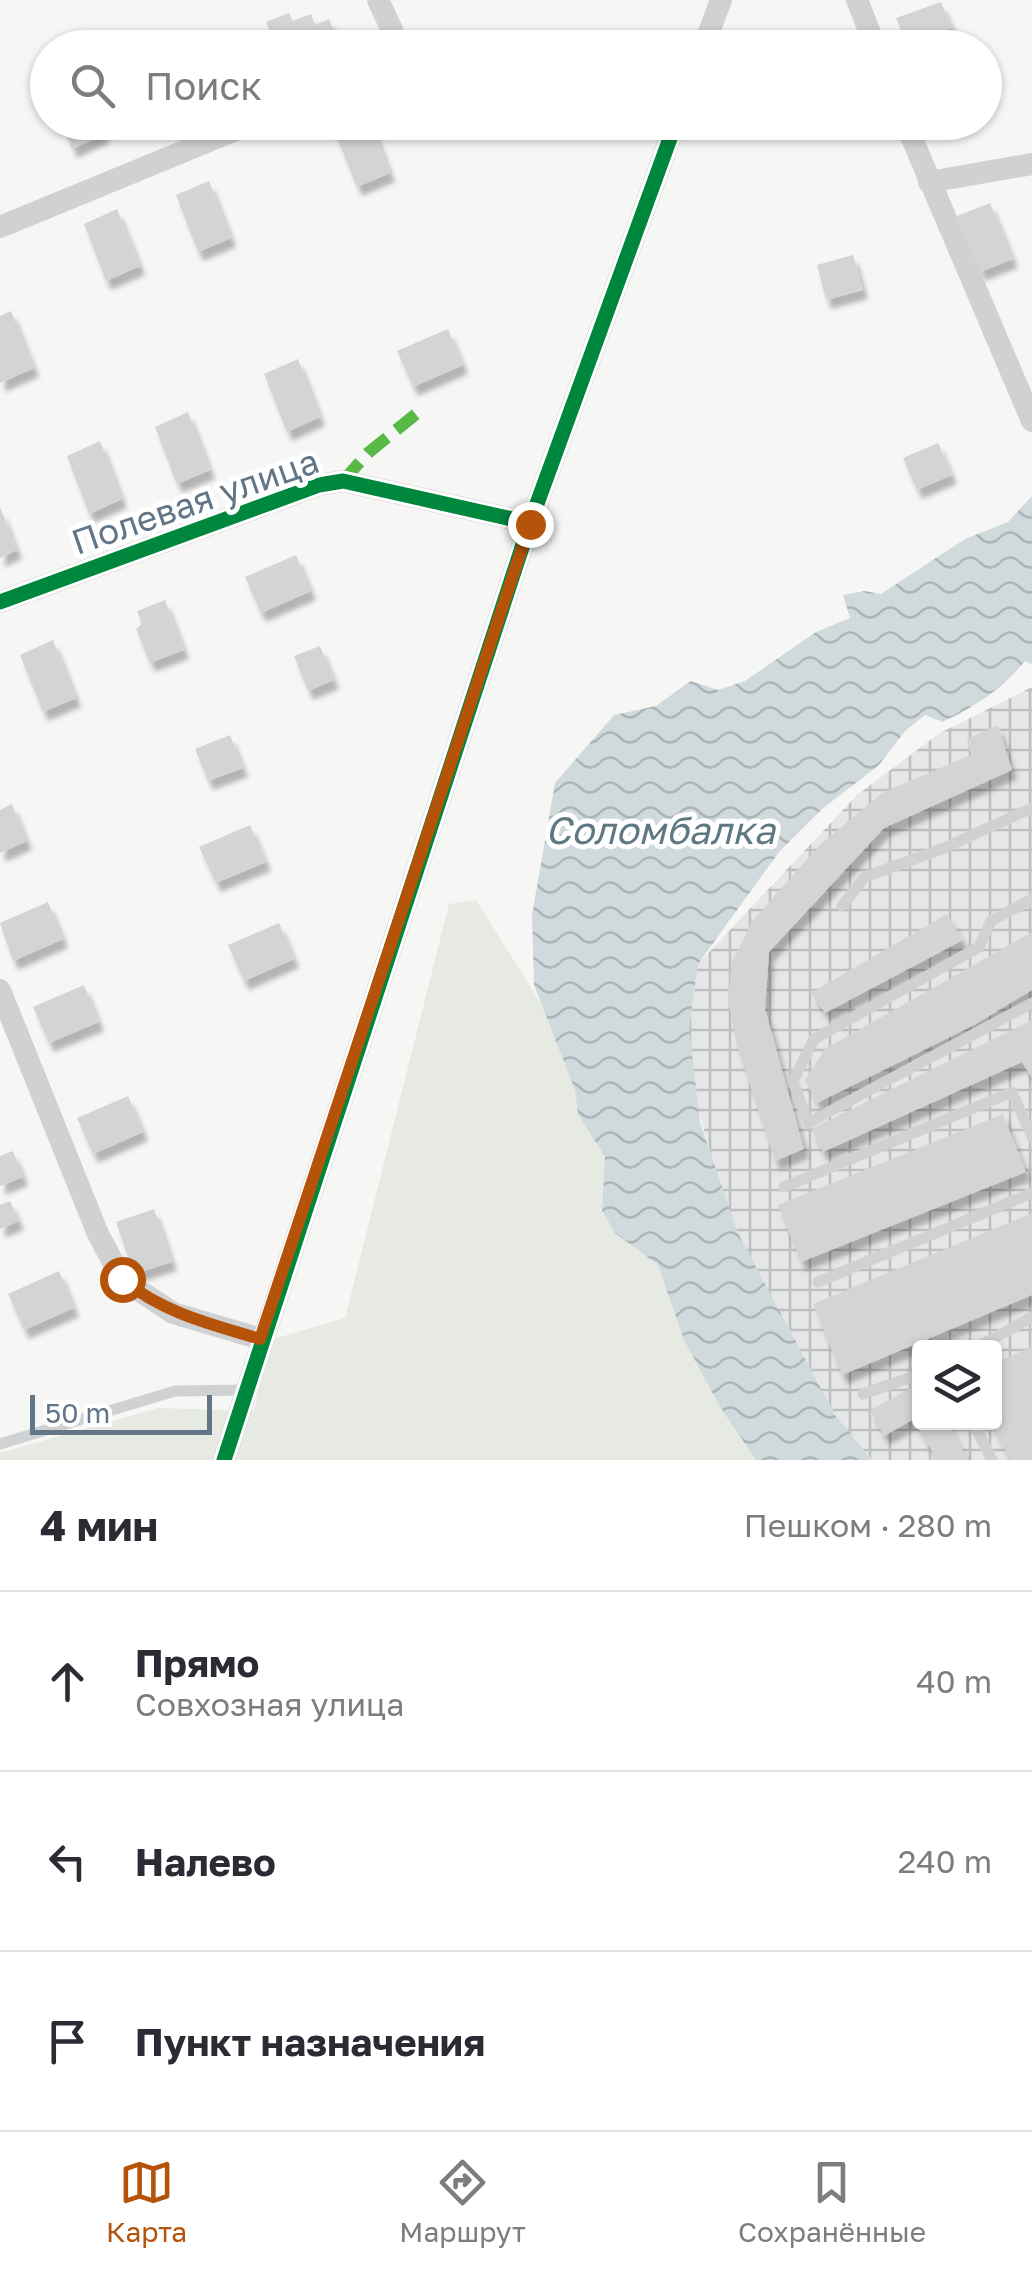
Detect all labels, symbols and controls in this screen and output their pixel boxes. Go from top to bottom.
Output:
search box [30,30,1002,140]
icon: search [65,58,120,113]
text: Поиск [145,63,262,108]
street label: Полевая улица [66,439,324,563]
route end [508,502,554,548]
water label: Соломбалка [545,807,776,852]
route start [100,1257,146,1303]
map controls [912,1340,1002,1430]
button: layers [912,1340,1002,1430]
scale bar [30,1390,212,1434]
text: 50 m [45,1396,110,1429]
text: 4 мин [40,1500,158,1550]
text: Пешком · 280 m [744,1506,992,1544]
text: Прямо [135,1640,259,1685]
icon: ahead [40,1654,95,1709]
text: 40 m [916,1662,992,1700]
text: Совхозная улица [135,1685,404,1723]
icon: left [40,1834,95,1889]
text: Налево [135,1839,276,1884]
text: 240 m [898,1842,992,1880]
icon: arrive [40,2014,95,2069]
text: Пункт назначения [135,2019,485,2064]
tab: Карта [106,2155,187,2248]
tab: Маршрут [399,2155,526,2248]
tab: Сохранённые [738,2155,926,2248]

